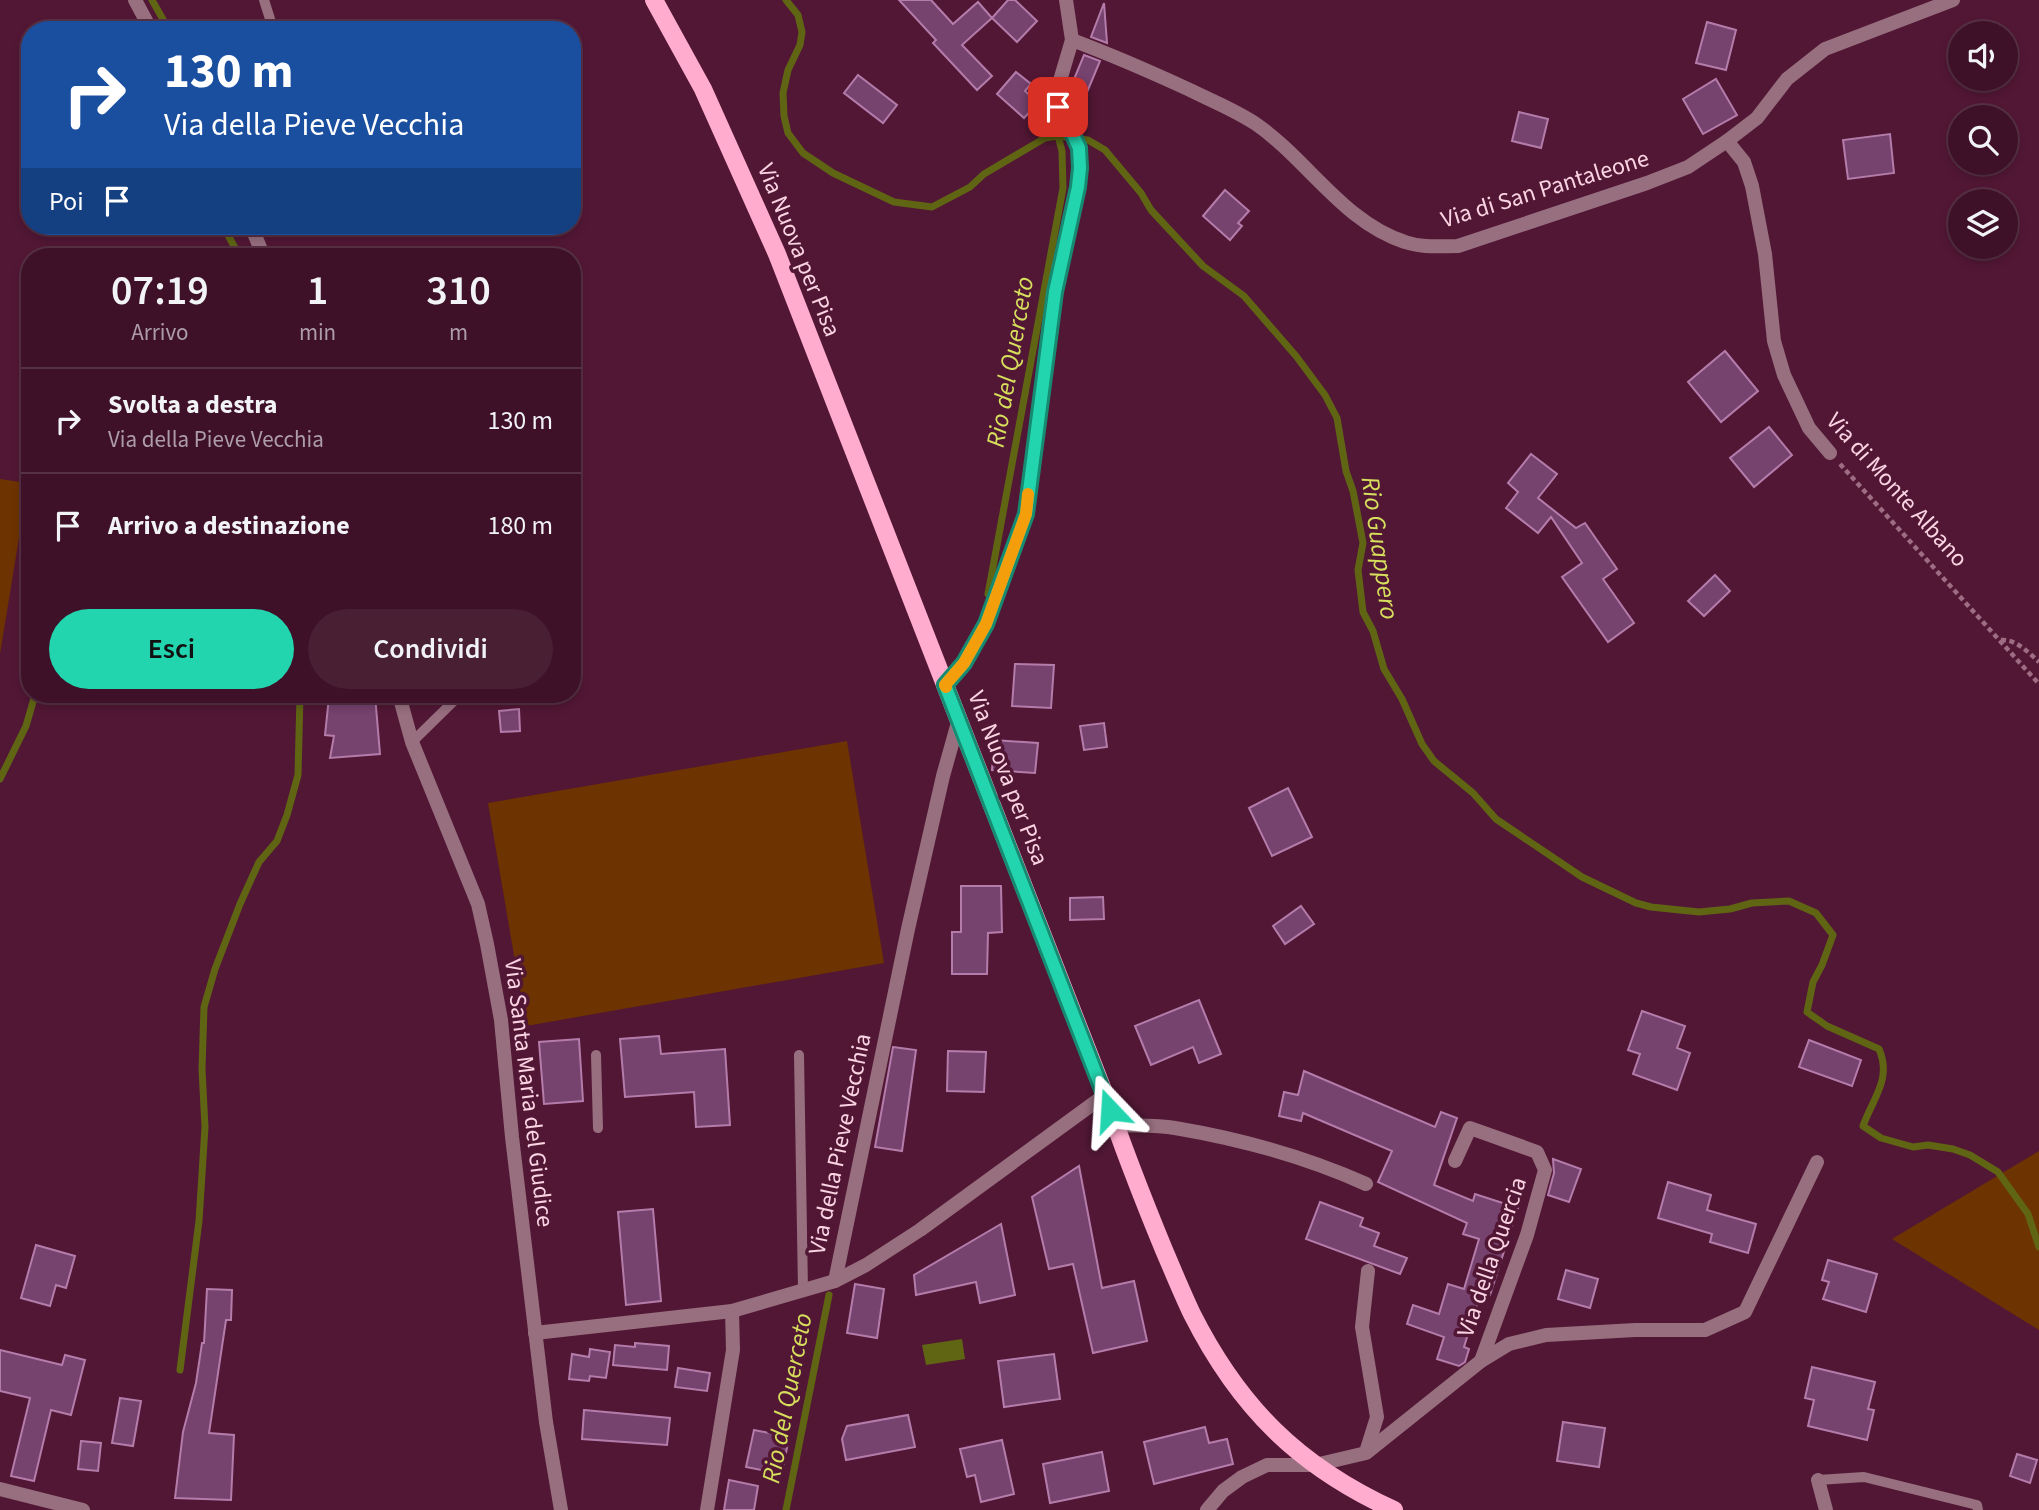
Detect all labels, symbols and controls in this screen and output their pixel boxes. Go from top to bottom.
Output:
map controls [1948,21,2018,259]
button: sound [1948,21,2018,91]
text: 130 m [164,37,293,107]
icon: right [49,49,140,140]
pin [1028,77,1088,137]
icon: arrive [1039,88,1077,126]
text: Via della Pieve Vecchia [164,102,464,148]
button: search [1948,105,2018,175]
street label: Via di San Pantaleone [1437,141,1653,237]
street label: Via Nuova per Pisa [748,158,850,342]
icon: arrive [98,182,136,220]
text: Poi [49,183,84,220]
button: layers [1948,189,2018,259]
text: 07:19 [111,261,209,321]
text: 1 [307,261,328,321]
text: 310 [426,261,491,321]
water label: Rio del Querceto [977,274,1043,450]
text: Arrivo [131,316,189,349]
text: min [299,316,336,349]
text: m [449,316,468,349]
text: Svolta a destra [108,386,278,423]
icon: right [49,402,87,440]
text: 130 m [487,402,553,439]
street label: Via di Monte Albano [1818,405,1976,575]
text: Via della Pieve Vecchia [108,423,324,456]
water label: Rio Guappero [1352,474,1408,622]
icon: arrive [49,507,87,545]
text: Arrivo a destinazione [108,507,350,544]
text: 180 m [487,507,553,544]
button: Esci [49,609,294,689]
button: Condividi [308,609,553,689]
street label: Via Nuova per Pisa [959,686,1057,870]
street label: Via Santa Maria del Giudice [495,957,563,1229]
street label: Via della Pieve Vecchia [799,1030,881,1258]
position arrow [1073,1073,1147,1147]
street label: Via della Quercia [1448,1172,1536,1342]
water label: Rio del Querceto [752,1310,822,1486]

